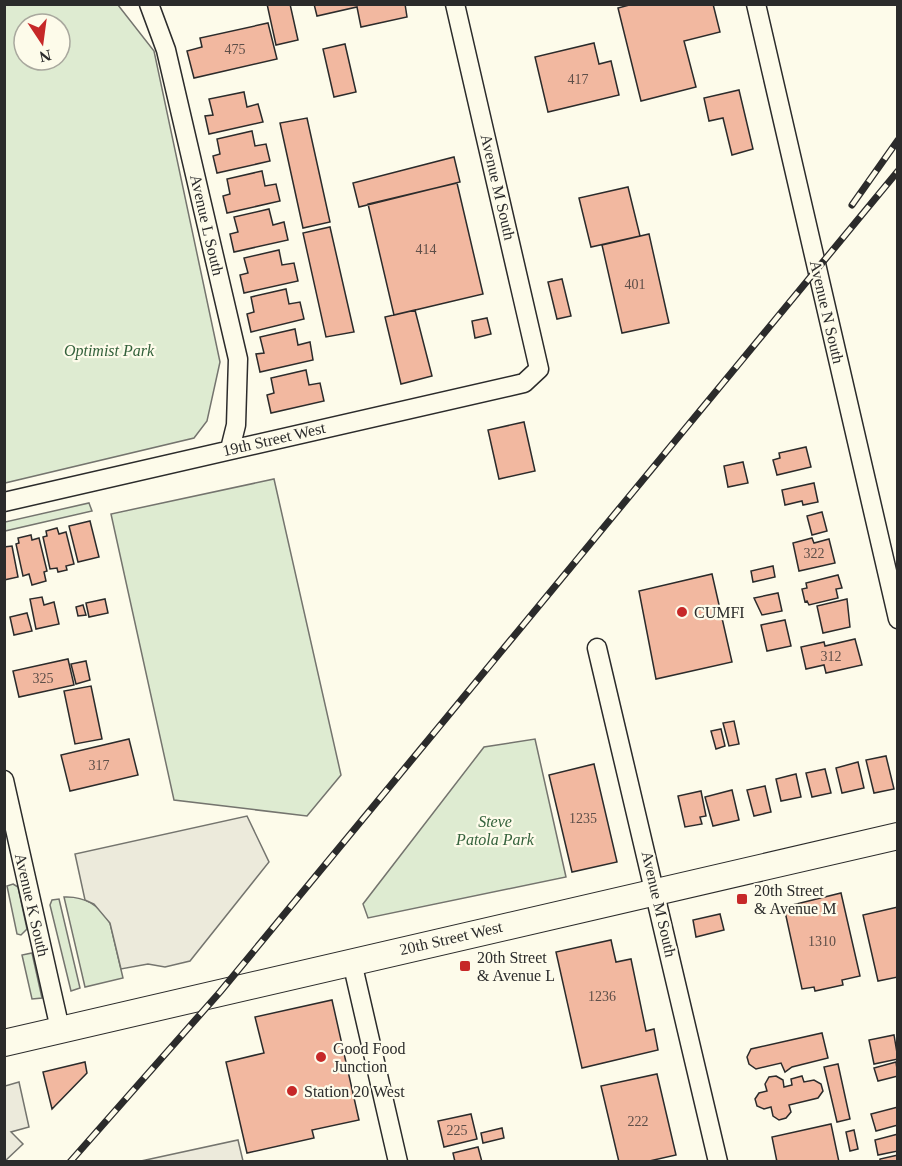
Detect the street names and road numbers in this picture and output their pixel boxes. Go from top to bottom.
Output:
street label: Avenue M South [478,132,518,242]
street label: Avenue L South [187,173,227,277]
street label: Avenue N South [807,259,847,365]
street label: 19th Street West [221,419,328,459]
street label: Avenue M South [639,849,679,959]
street label: Avenue K South [12,852,52,958]
street label: 20th Street West [398,918,505,958]

